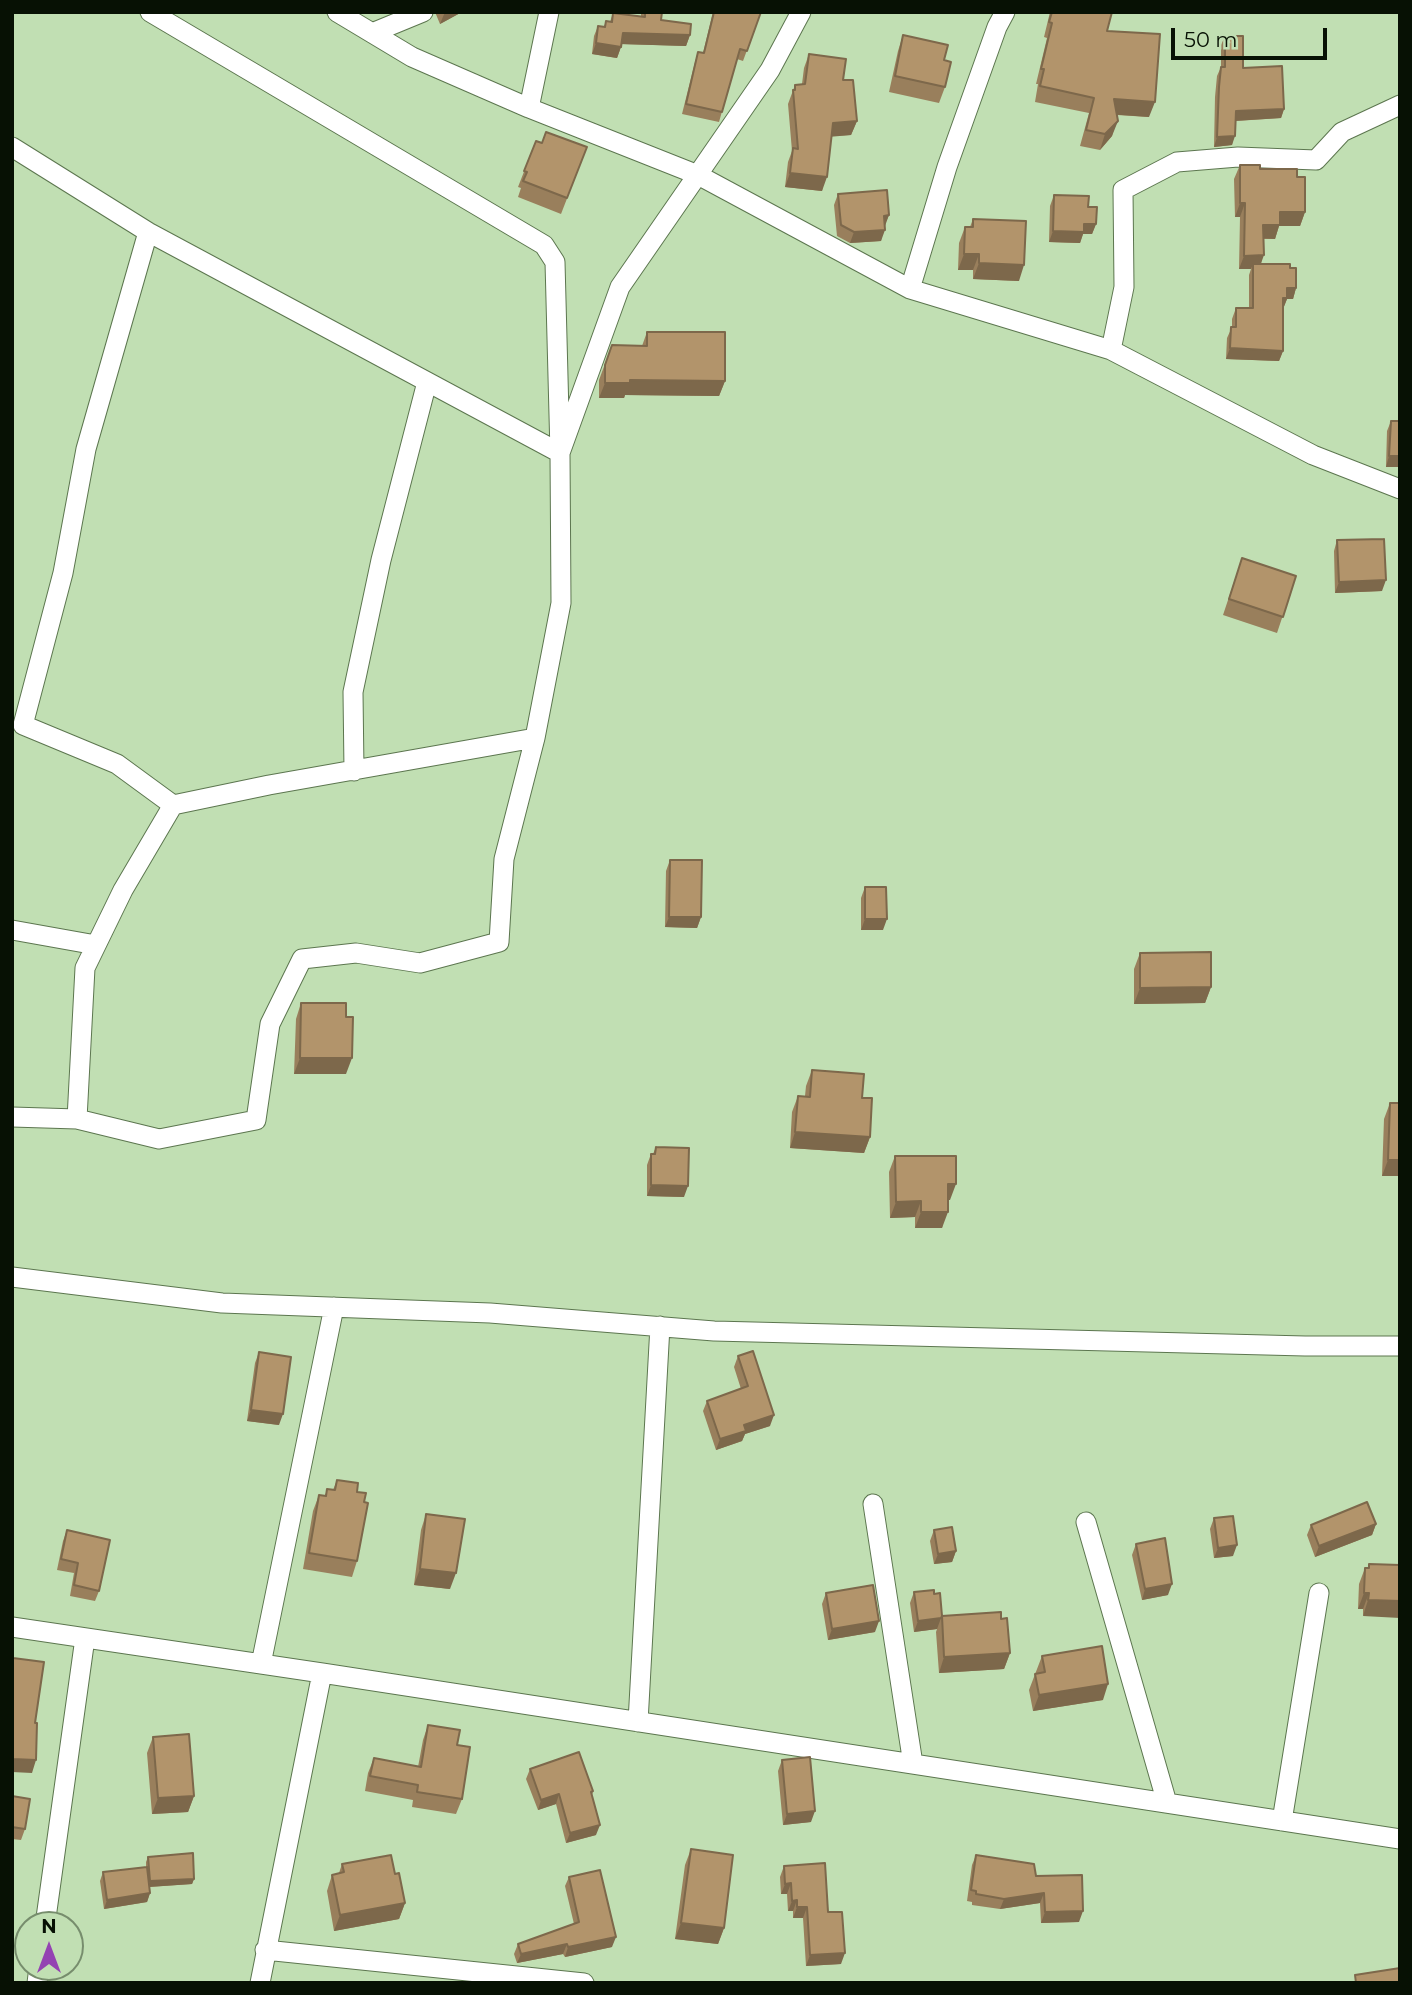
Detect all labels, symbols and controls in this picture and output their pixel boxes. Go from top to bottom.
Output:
scale bar [1174,14,1330,58]
text: 50 m [1184,27,1238,52]
north arrow [14,1911,84,1981]
text: N [41,1915,57,1938]

